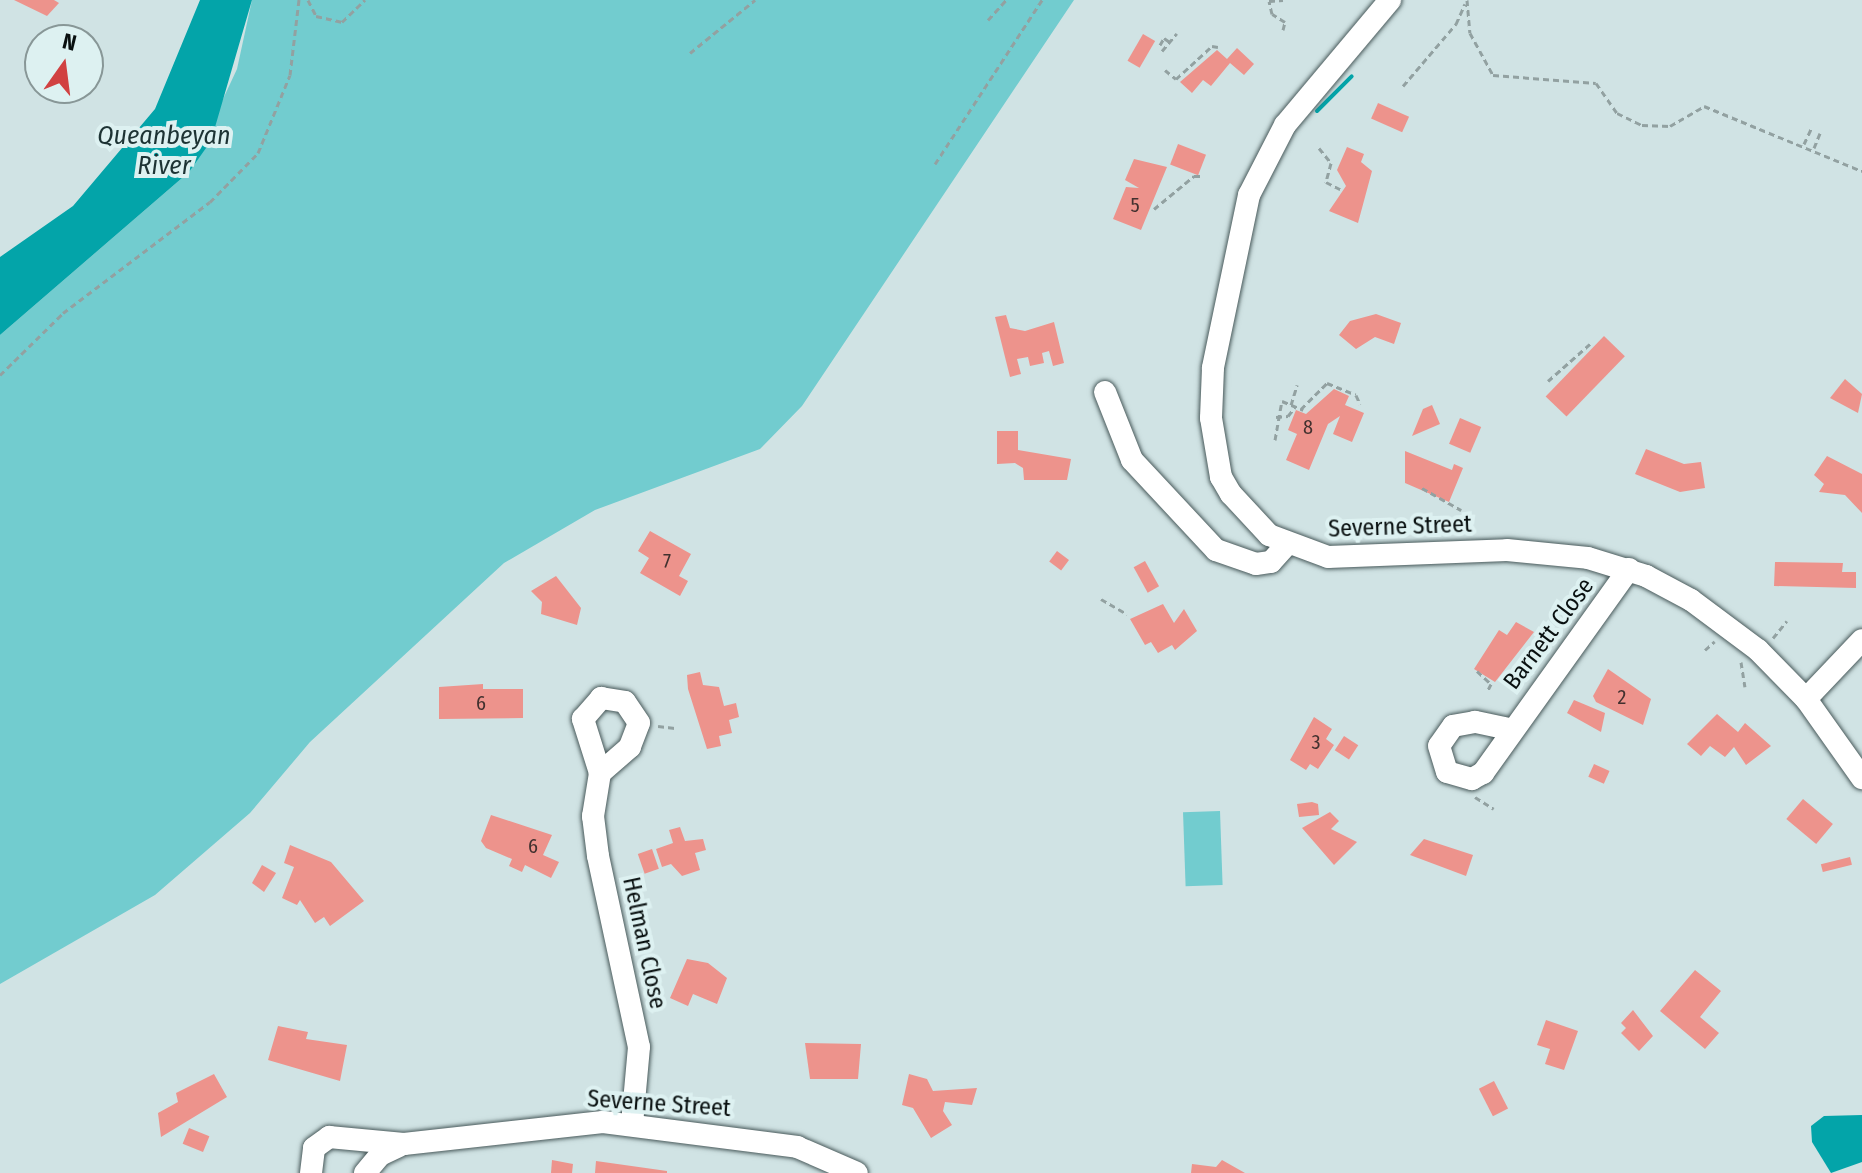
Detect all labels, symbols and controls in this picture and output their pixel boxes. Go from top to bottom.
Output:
north arrow [24,24,104,104]
text: N [60,27,79,57]
water label: Queanbeyan River [97,120,231,182]
house number: 5 [1130,193,1140,217]
house number: 8 [1303,415,1313,439]
street label: Severne Street [1328,510,1472,544]
house number: 7 [663,549,671,573]
street label: Barnett Close [1498,573,1600,695]
house number: 2 [1618,685,1626,709]
house number: 6 [476,691,486,715]
house number: 3 [1311,730,1321,754]
house number: 6 [528,834,538,858]
street label: Helman Close [616,874,672,1012]
street label: Severne Street [586,1085,732,1123]

